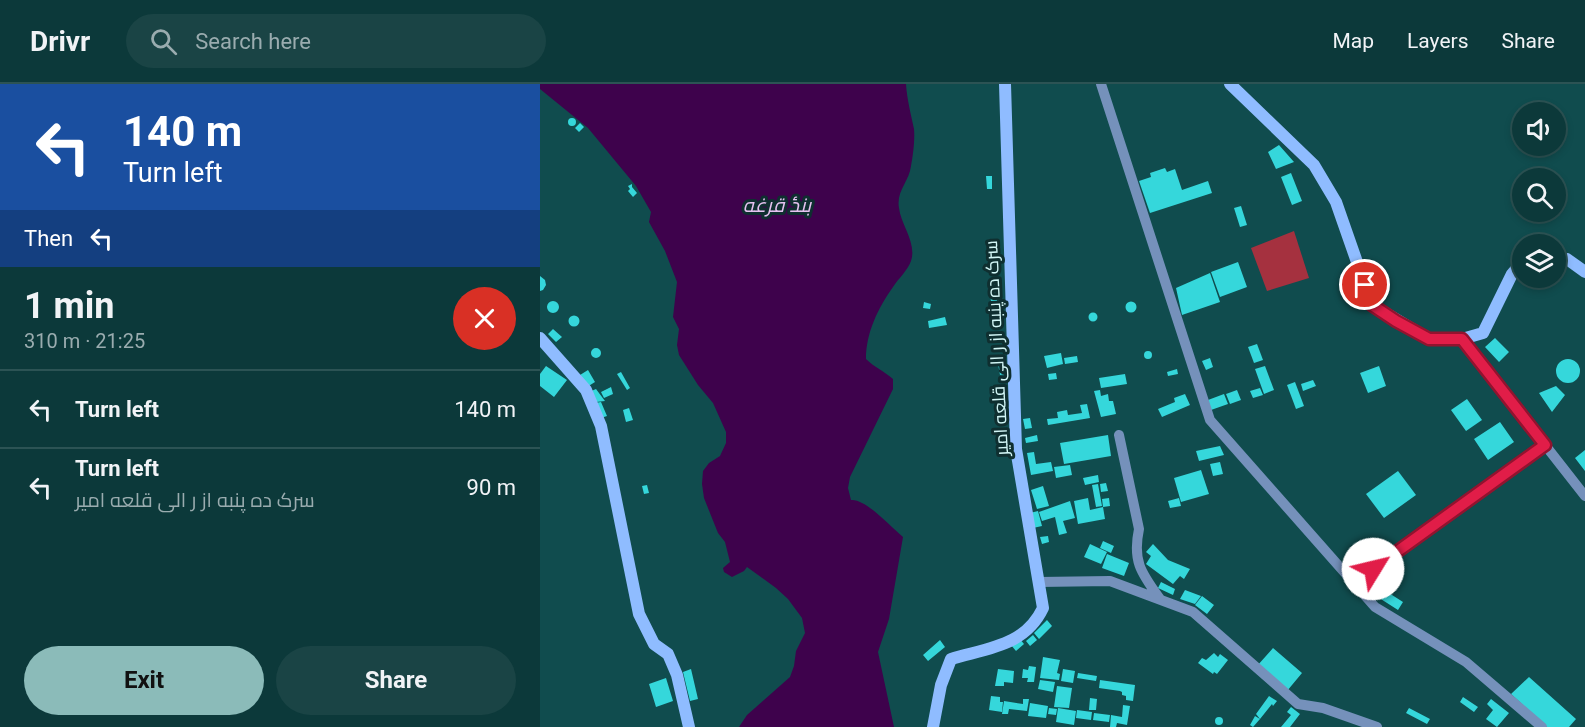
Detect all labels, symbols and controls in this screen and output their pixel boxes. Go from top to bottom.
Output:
search box [126,14,546,68]
text: Drivr [30,25,90,58]
icon: search [147,25,180,58]
text: Search here [195,29,311,54]
text: Map [1332,29,1374,53]
text: Layers [1407,29,1468,53]
text: Share [1501,29,1555,53]
map controls [1512,102,1566,288]
button: sound [1512,102,1566,156]
text: 140 m [123,107,242,156]
icon: left [24,108,102,186]
text: Turn left [123,157,223,189]
button: search [1512,168,1566,222]
water label: بندٔ قرغه [743,193,813,217]
icon: left [85,222,118,255]
text: Then [24,226,73,251]
button: layers [1512,234,1566,288]
street label: سرک ده پنبه از ر الی قلعه امیر [980,240,1014,457]
pin [1339,259,1390,310]
icon: arrive [1348,268,1381,301]
text: 1 min [24,285,115,327]
button: close [453,287,516,350]
text: 310 m · 21:25 [24,329,145,353]
icon: left [24,393,57,426]
text: Turn left [75,397,159,422]
text: 140 m [454,397,516,422]
text: Turn left [75,456,159,481]
icon: left [24,471,57,504]
text: 90 m [467,475,516,500]
text: سرک ده پنبه از ر الی قلعه امیر [75,488,315,512]
position arrow [1341,537,1405,601]
button: Exit [24,646,264,715]
button: Share [276,646,516,715]

